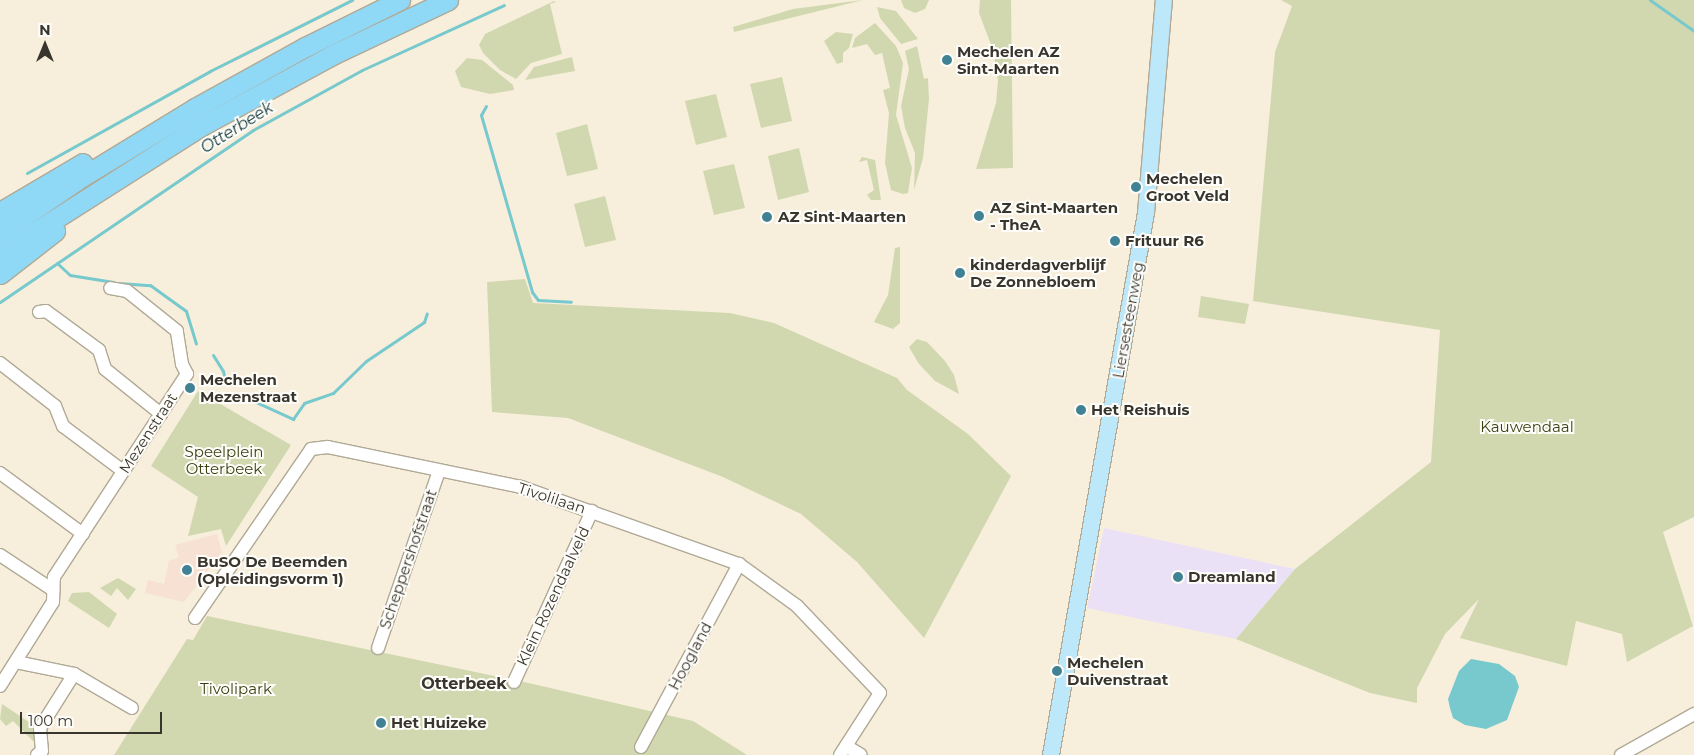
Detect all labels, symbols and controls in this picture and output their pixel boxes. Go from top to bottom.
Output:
north arrow [20,20,70,70]
text: N [39,21,51,39]
place label: Mechelen AZ Sint-Maarten [957,42,1060,77]
marker: Mechelen AZ Sint-Maarten [941,54,953,66]
water label: Otterbeek [197,98,277,158]
place label: Mechelen Groot Veld [1146,169,1229,204]
marker: Mechelen Groot Veld [1130,181,1142,193]
place label: AZ Sint-Maarten - TheA [990,198,1118,233]
place label: AZ Sint-Maarten [778,208,906,226]
marker: AZ Sint-Maarten - TheA [972,209,986,223]
marker: AZ Sint-Maarten [760,210,774,224]
place label: Frituur R6 [1125,232,1204,250]
marker: Frituur R6 [1109,235,1121,247]
place label: kinderdagverblijf De Zonnebloem [970,255,1106,290]
street label: Liersesteenweg [1109,260,1147,380]
marker: kinderdagverblijf De Zonnebloem [954,267,966,279]
place label: Mechelen Mezenstraat [200,370,297,405]
marker: Mechelen Mezenstraat [184,382,196,394]
street label: Mezenstraat [115,389,181,477]
place label: Het Reishuis [1091,401,1189,419]
marker: Het Reishuis [1075,404,1087,416]
park label: Kauwendaal [1480,418,1574,436]
park label: Speelplein Otterbeek [185,442,263,477]
street label: Tivolilaan [516,479,588,517]
street label: Scheppershofstraat [376,487,440,631]
street label: Klein Rozendaalveld [513,523,593,669]
place label: BuSO De Beemden (Opleidingsvorm 1) [197,552,348,587]
marker: BuSO De Beemden (Opleidingsvorm 1) [181,564,193,576]
place label: Dreamland [1188,568,1276,586]
marker: Dreamland [1172,571,1184,583]
street label: Hoogland [665,619,715,693]
place label: Mechelen Duivenstraat [1067,653,1168,688]
marker: Mechelen Duivenstraat [1051,665,1063,677]
district label: Otterbeek [421,674,507,694]
park label: Tivolipark [200,680,272,698]
scale bar [22,702,165,734]
text: 100 m [28,711,73,730]
place label: Het Huizeke [391,714,487,732]
marker: Het Huizeke [375,717,387,729]

